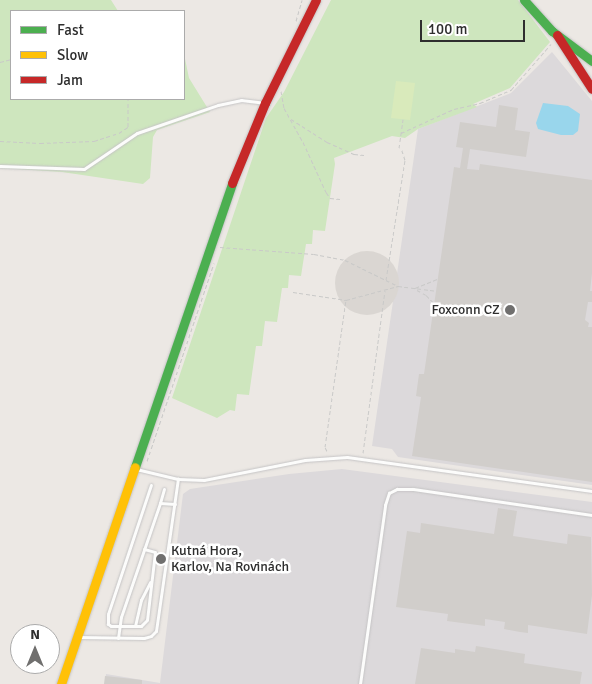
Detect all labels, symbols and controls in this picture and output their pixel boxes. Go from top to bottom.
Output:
legend [10,10,185,100]
scale bar [422,10,527,42]
text: 100 m [428,20,468,38]
text: Fast [57,21,84,39]
text: Slow [57,46,88,64]
text: Jam [57,71,83,89]
place label: Foxconn CZ [431,302,500,318]
marker: Foxconn CZ [504,304,516,316]
place label: Kutná Hora, Karlov, Na Rovinách [171,543,289,576]
marker: Kutná Hora, Karlov, Na Rovinách [155,553,167,565]
north arrow [10,624,60,674]
text: N [30,626,40,643]

